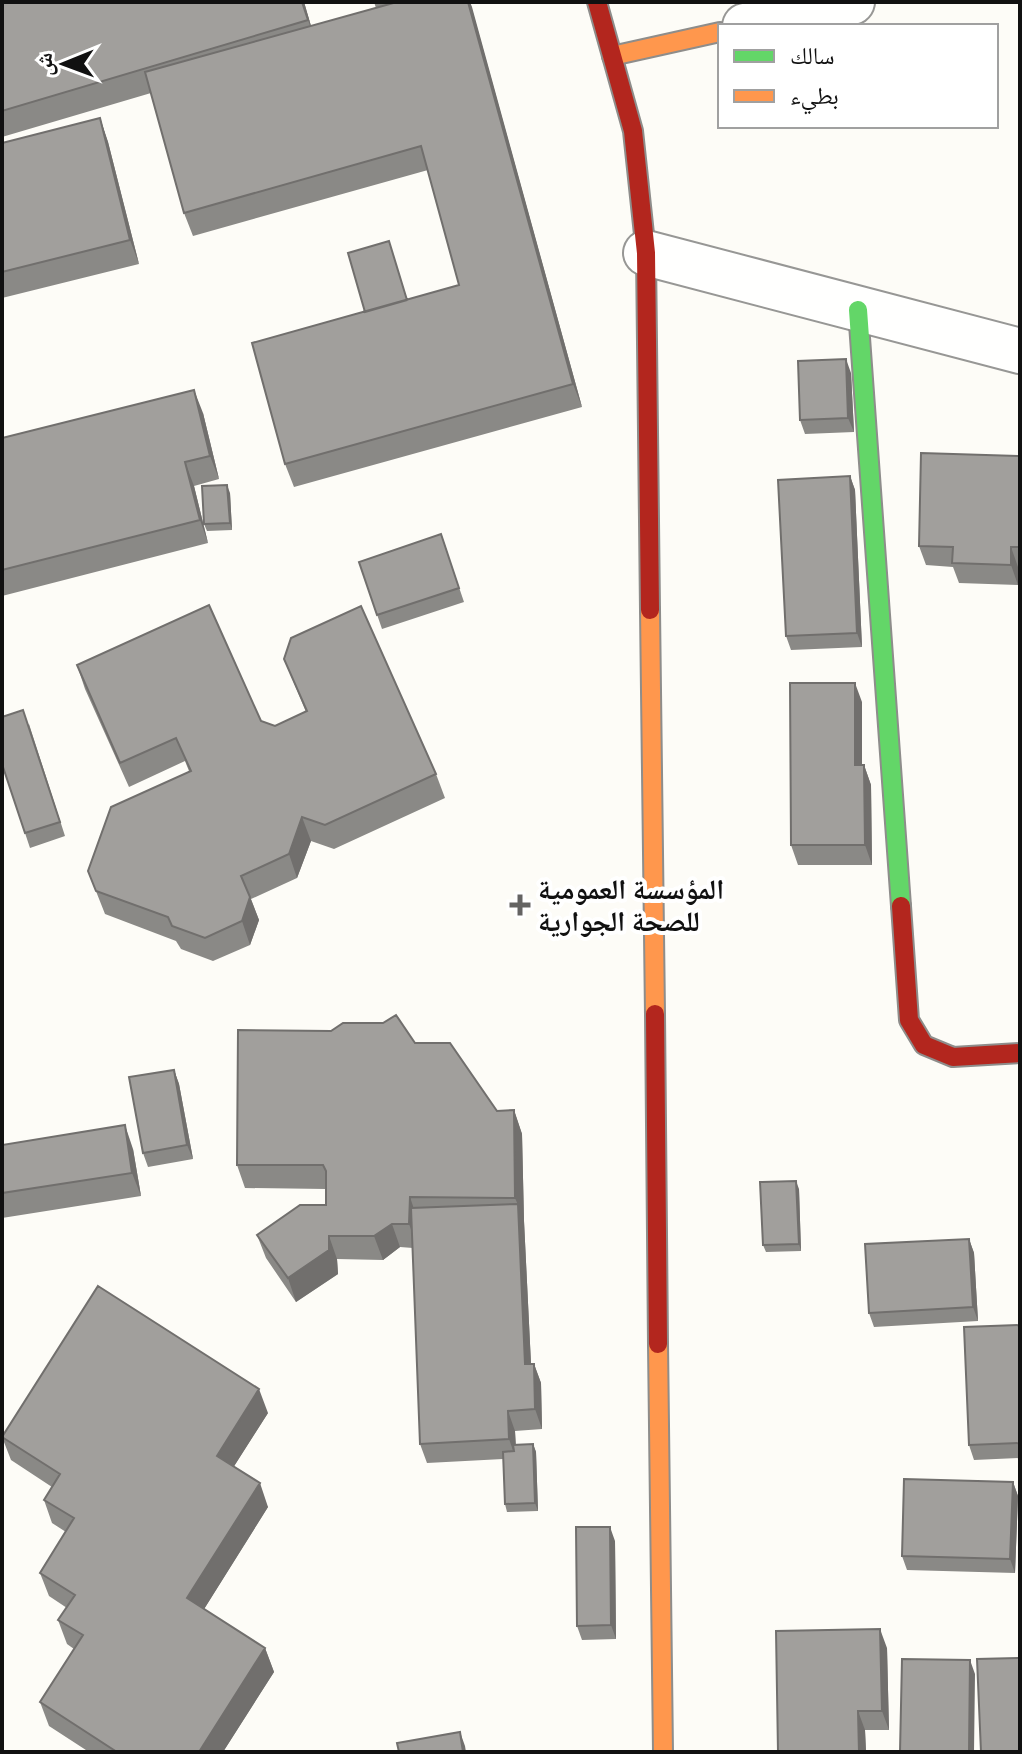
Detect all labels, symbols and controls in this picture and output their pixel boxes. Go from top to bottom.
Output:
north arrow [24,24,104,104]
legend [718,24,998,128]
text: سالك [790,38,835,70]
text: ش [28,52,58,76]
text: بطيء [790,78,839,115]
place label: المؤسسة العمومية للصحة الجوارية [538,869,724,938]
marker: المؤسسة العمومية للصحة الجوارية [509,894,531,916]

